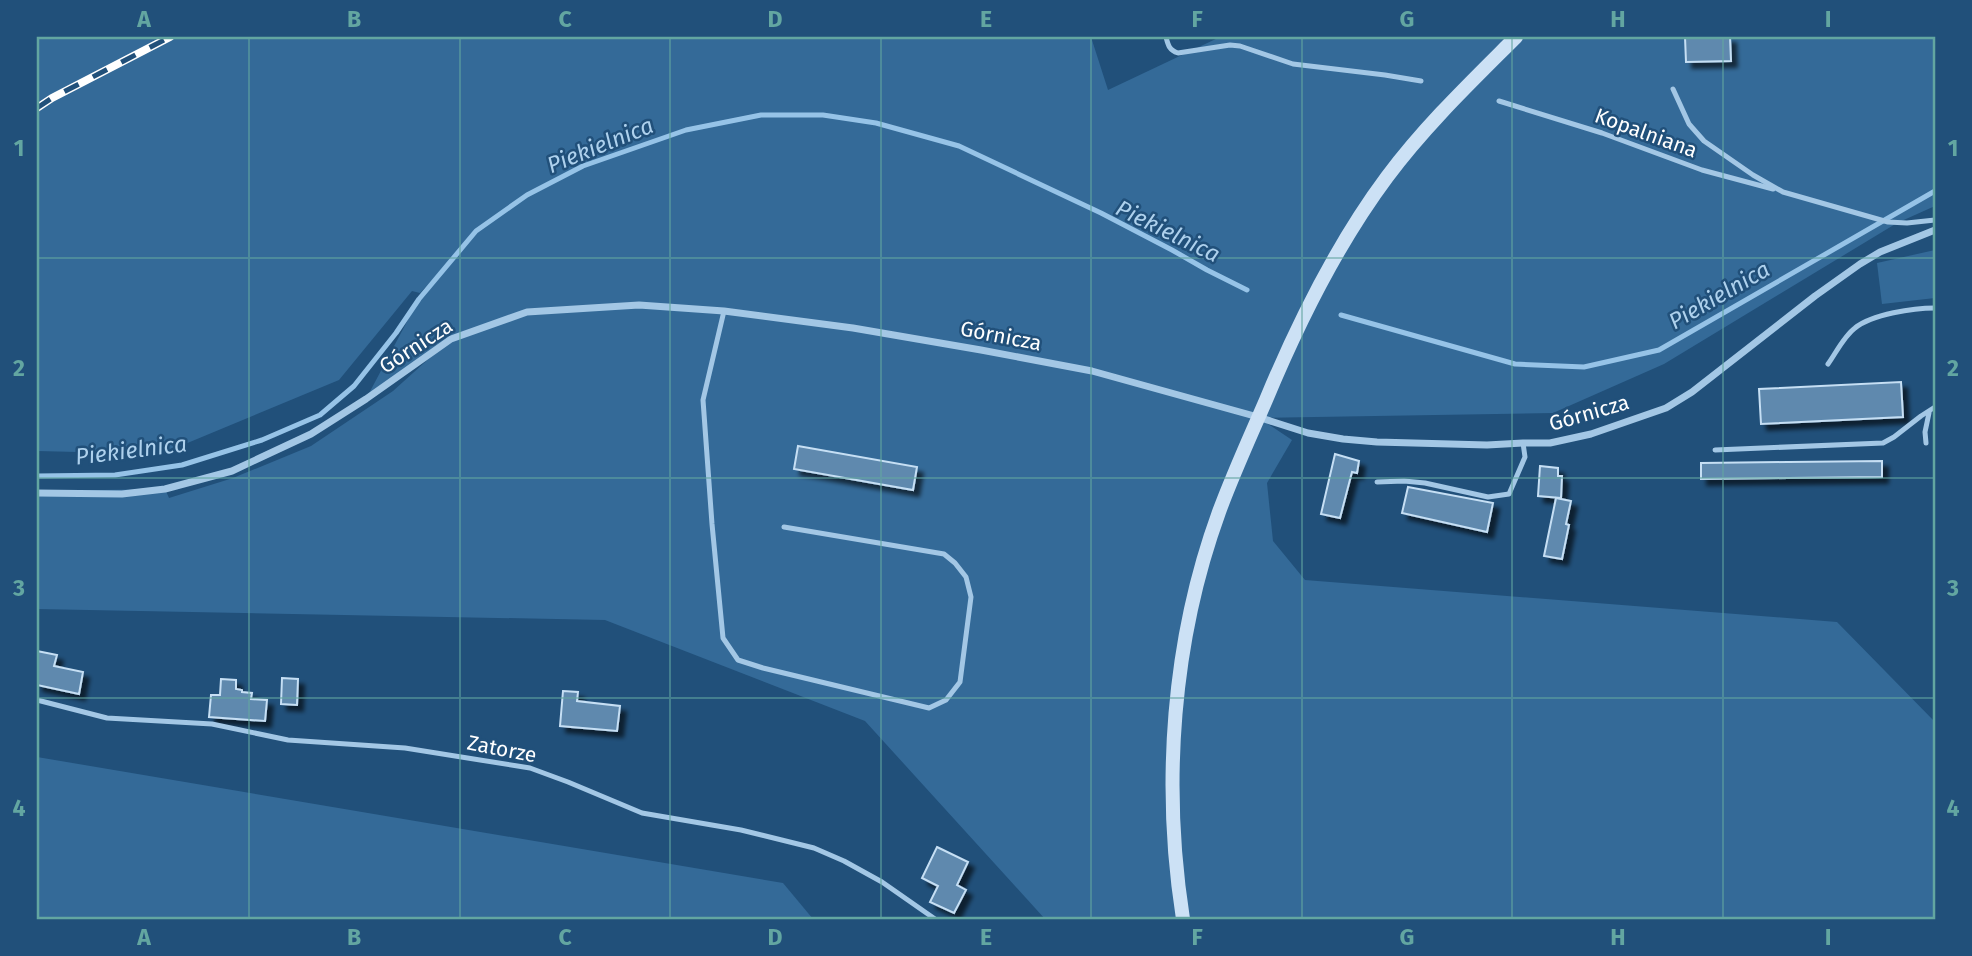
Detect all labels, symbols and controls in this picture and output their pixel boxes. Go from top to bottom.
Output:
text: A [136,5,151,33]
text: B [347,5,361,33]
text: C [558,5,572,33]
text: D [768,5,783,33]
text: E [980,5,992,33]
text: F [1191,5,1203,33]
text: G [1400,5,1414,33]
text: H [1610,5,1626,33]
text: I [1825,5,1831,33]
street label: Kopalniana [1591,102,1701,164]
water label: Piekielnica [543,111,657,179]
text: 1 [14,134,24,162]
text: 1 [1948,134,1958,162]
water label: Piekielnica [1111,194,1225,268]
water label: Piekielnica [1663,255,1775,335]
street label: Górnicza [374,313,458,379]
street label: Górnicza [958,315,1044,357]
text: 2 [13,354,25,382]
text: 2 [1947,354,1959,382]
street label: Górnicza [1546,389,1632,437]
water label: Piekielnica [74,429,188,471]
text: 3 [12,574,25,602]
text: 3 [1946,574,1959,602]
street label: Zatorze [465,730,539,768]
text: 4 [13,794,26,822]
text: 4 [1947,794,1960,822]
text: A [136,923,151,951]
text: B [347,923,361,951]
text: C [558,923,572,951]
text: D [768,923,783,951]
text: E [980,923,992,951]
text: F [1191,923,1203,951]
text: G [1400,923,1414,951]
text: H [1610,923,1626,951]
text: I [1825,923,1831,951]

